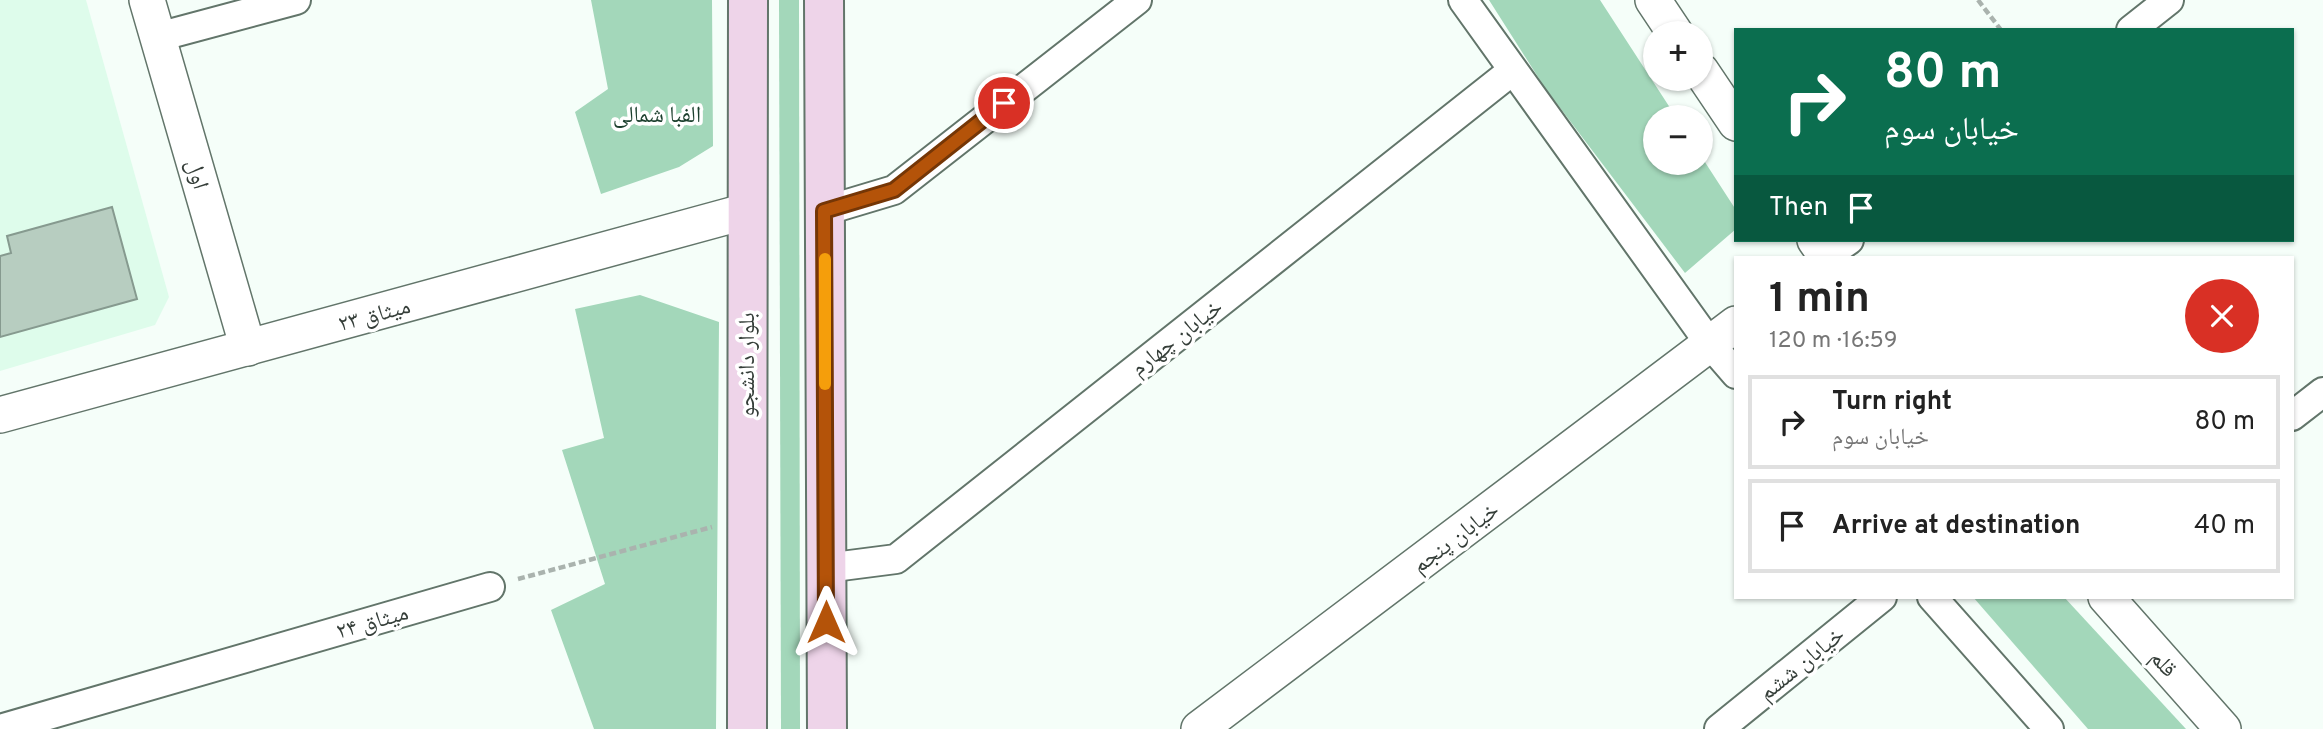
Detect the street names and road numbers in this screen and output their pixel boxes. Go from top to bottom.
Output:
street label: اول [178,156,214,193]
street label: میثاق ۲۳ [335,293,414,340]
street label: خیابان چهارم [1126,294,1229,384]
street label: بلوار دانشجو [734,312,763,418]
street label: خیابان پنجم [1407,497,1506,581]
street label: میثاق ۲۴ [333,599,412,648]
street label: خیابان ششم [1754,621,1851,708]
street label: قلم [2142,645,2182,685]

